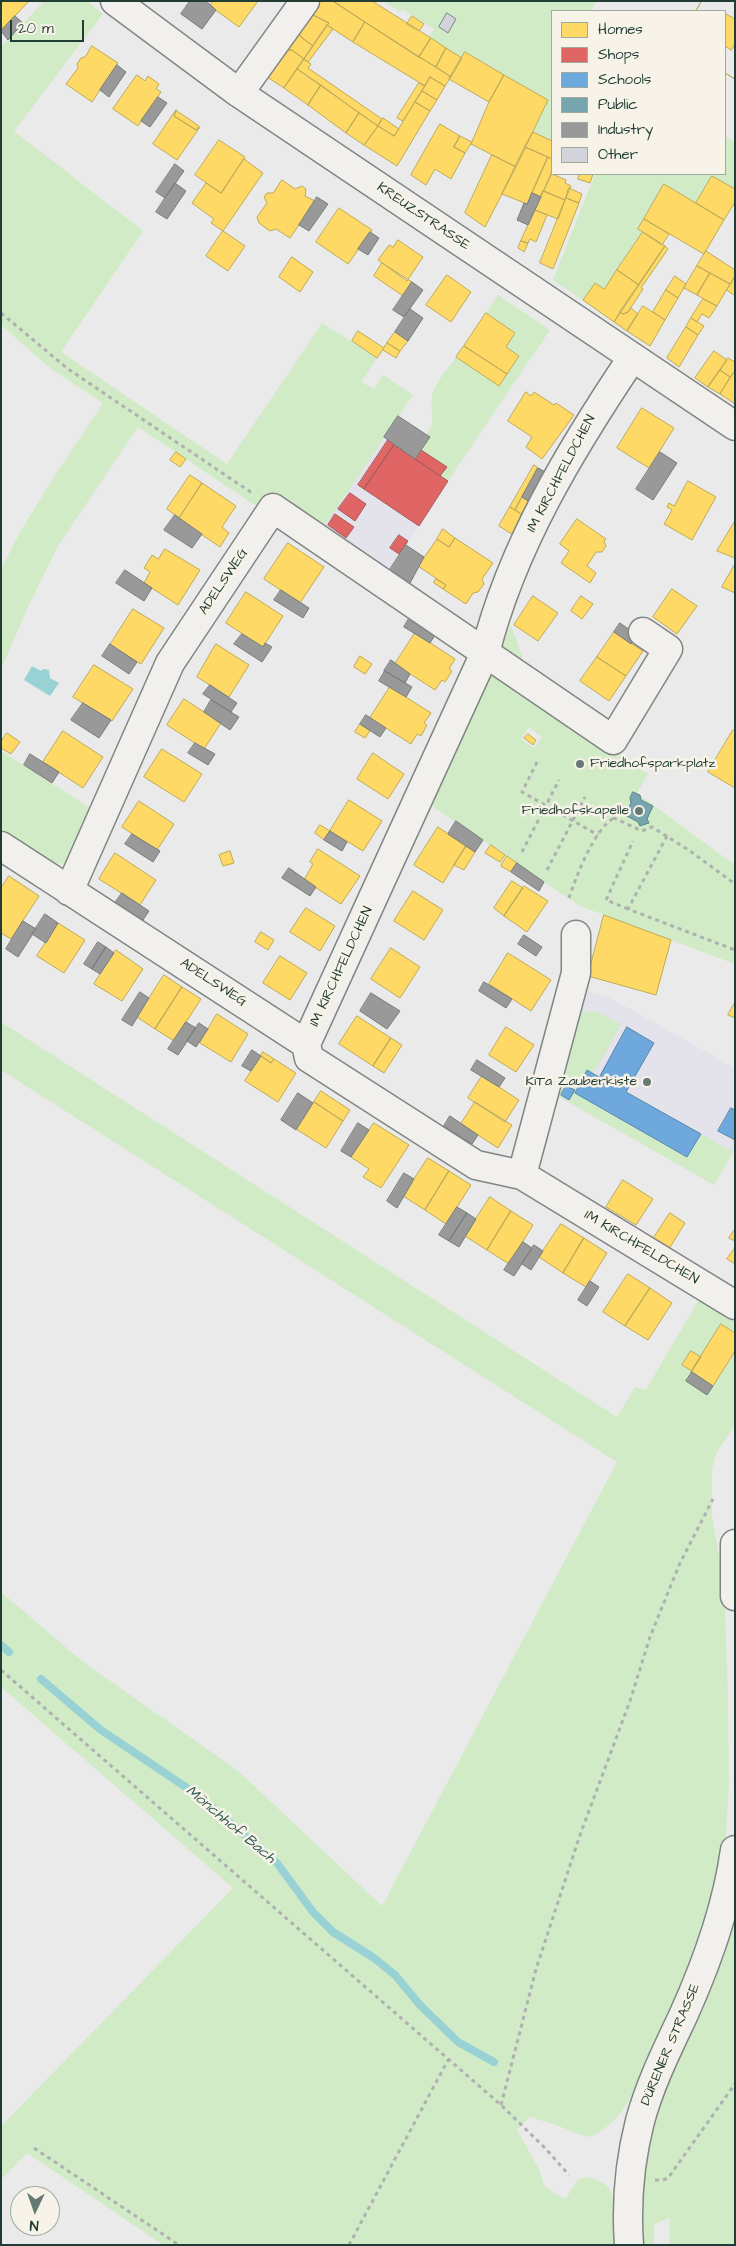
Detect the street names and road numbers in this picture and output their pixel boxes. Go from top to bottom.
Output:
street label: KREUZSTRASSE [373,180,473,254]
street label: IM KIRCHFELDCHEN [524,412,600,536]
street label: ADELSWEG [196,546,252,618]
street label: IM KIRCHFELDCHEN [307,904,377,1030]
street label: ADELSWEG [176,955,250,1011]
street label: IM KIRCHFELDCHEN [581,1207,701,1289]
street label: DÜRENER STRASSE [638,1982,704,2108]

